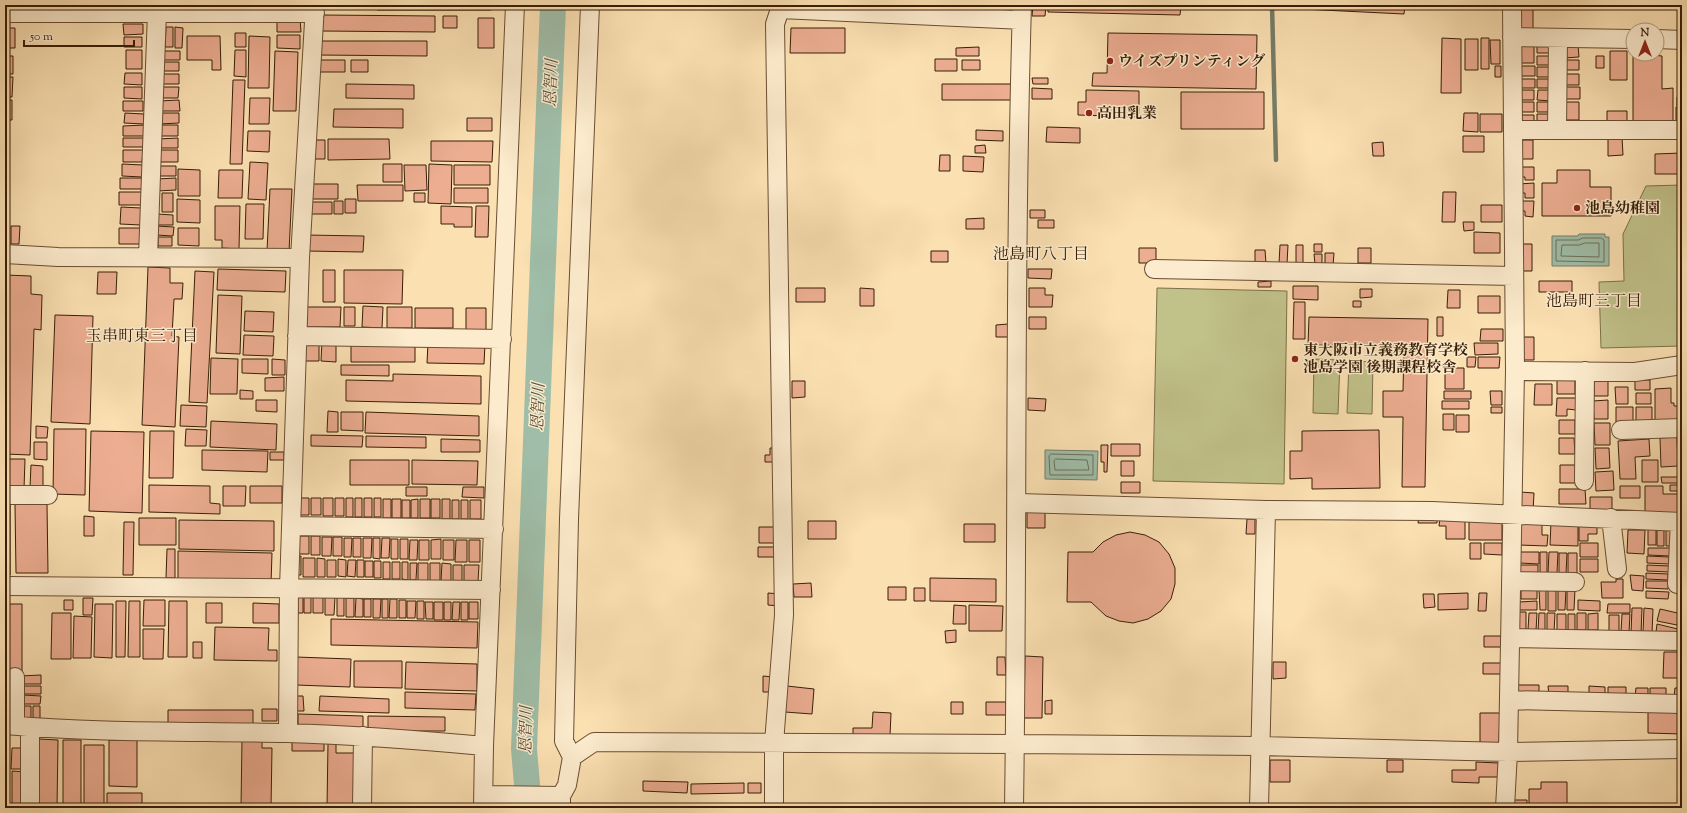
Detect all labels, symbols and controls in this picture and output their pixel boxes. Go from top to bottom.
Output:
scale bar [24,22,134,48]
north arrow [1625,22,1665,62]
text: N [1640,25,1650,41]
text: 50 m [29,28,53,46]
place label: ウイズプリンティング [1118,52,1265,73]
marker: ウイズプリンティング [1105,56,1115,66]
water label: 恩智川 [540,57,565,107]
place label: 高田乳業 [1097,104,1157,125]
marker: 高田乳業 [1084,108,1094,118]
place label: 池島幼稚園 [1585,199,1660,220]
marker: 池島幼稚園 [1572,203,1582,213]
district label: 池島町八丁目 [993,244,1089,267]
district label: 池島町三丁目 [1546,291,1642,314]
district label: 玉串町東三丁目 [86,326,198,349]
place label: 東大阪市立義務教育学校 池島学園 後期課程校舎 [1303,341,1468,379]
marker: 東大阪市立義務教育学校 池島学園 後期課程校舎 [1290,354,1300,364]
water label: 恩智川 [527,381,552,431]
water label: 恩智川 [516,704,539,754]

